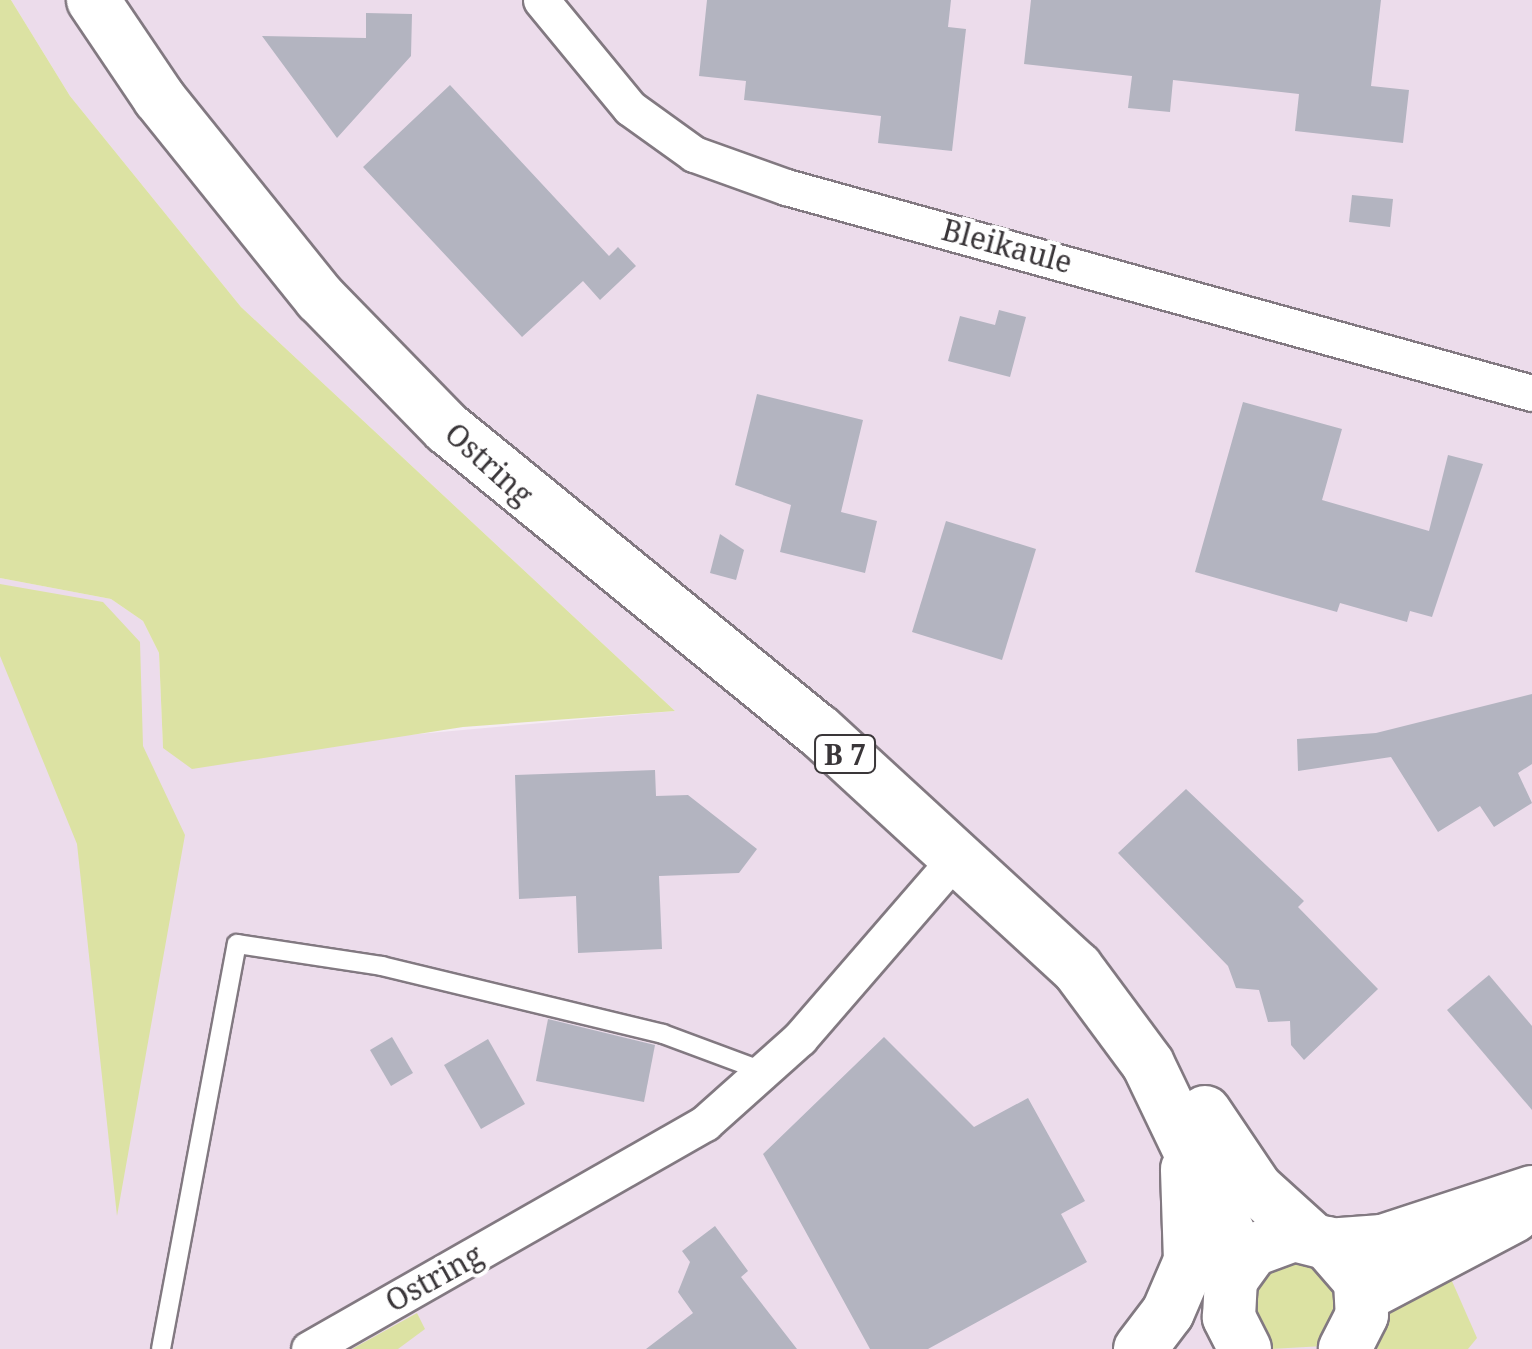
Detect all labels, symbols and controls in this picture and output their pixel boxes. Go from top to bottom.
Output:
street label: Bleikaule [938,211,1076,281]
street label: Ostring [438,415,540,513]
road number: B 7 [812,731,878,777]
street label: Ostring [379,1237,489,1319]

